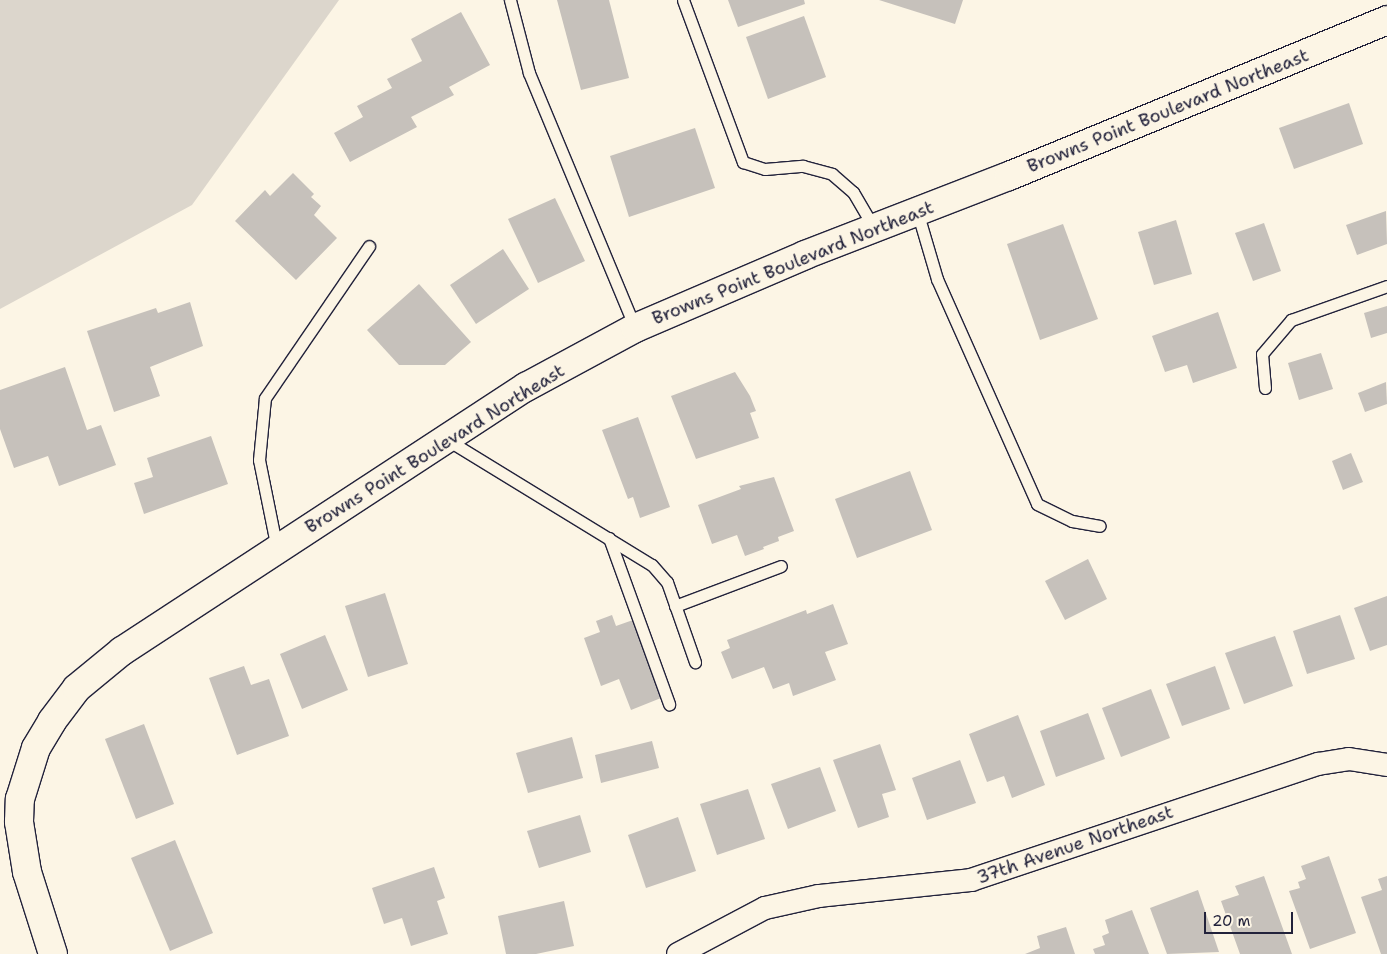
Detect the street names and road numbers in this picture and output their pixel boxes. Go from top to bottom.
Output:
street label: Browns Point Boulevard Northeast [1024,44,1312,178]
street label: Browns Point Boulevard Northeast [649,196,937,330]
street label: Browns Point Boulevard Northeast [301,360,569,538]
street label: 37th Avenue Northeast [974,801,1176,889]

